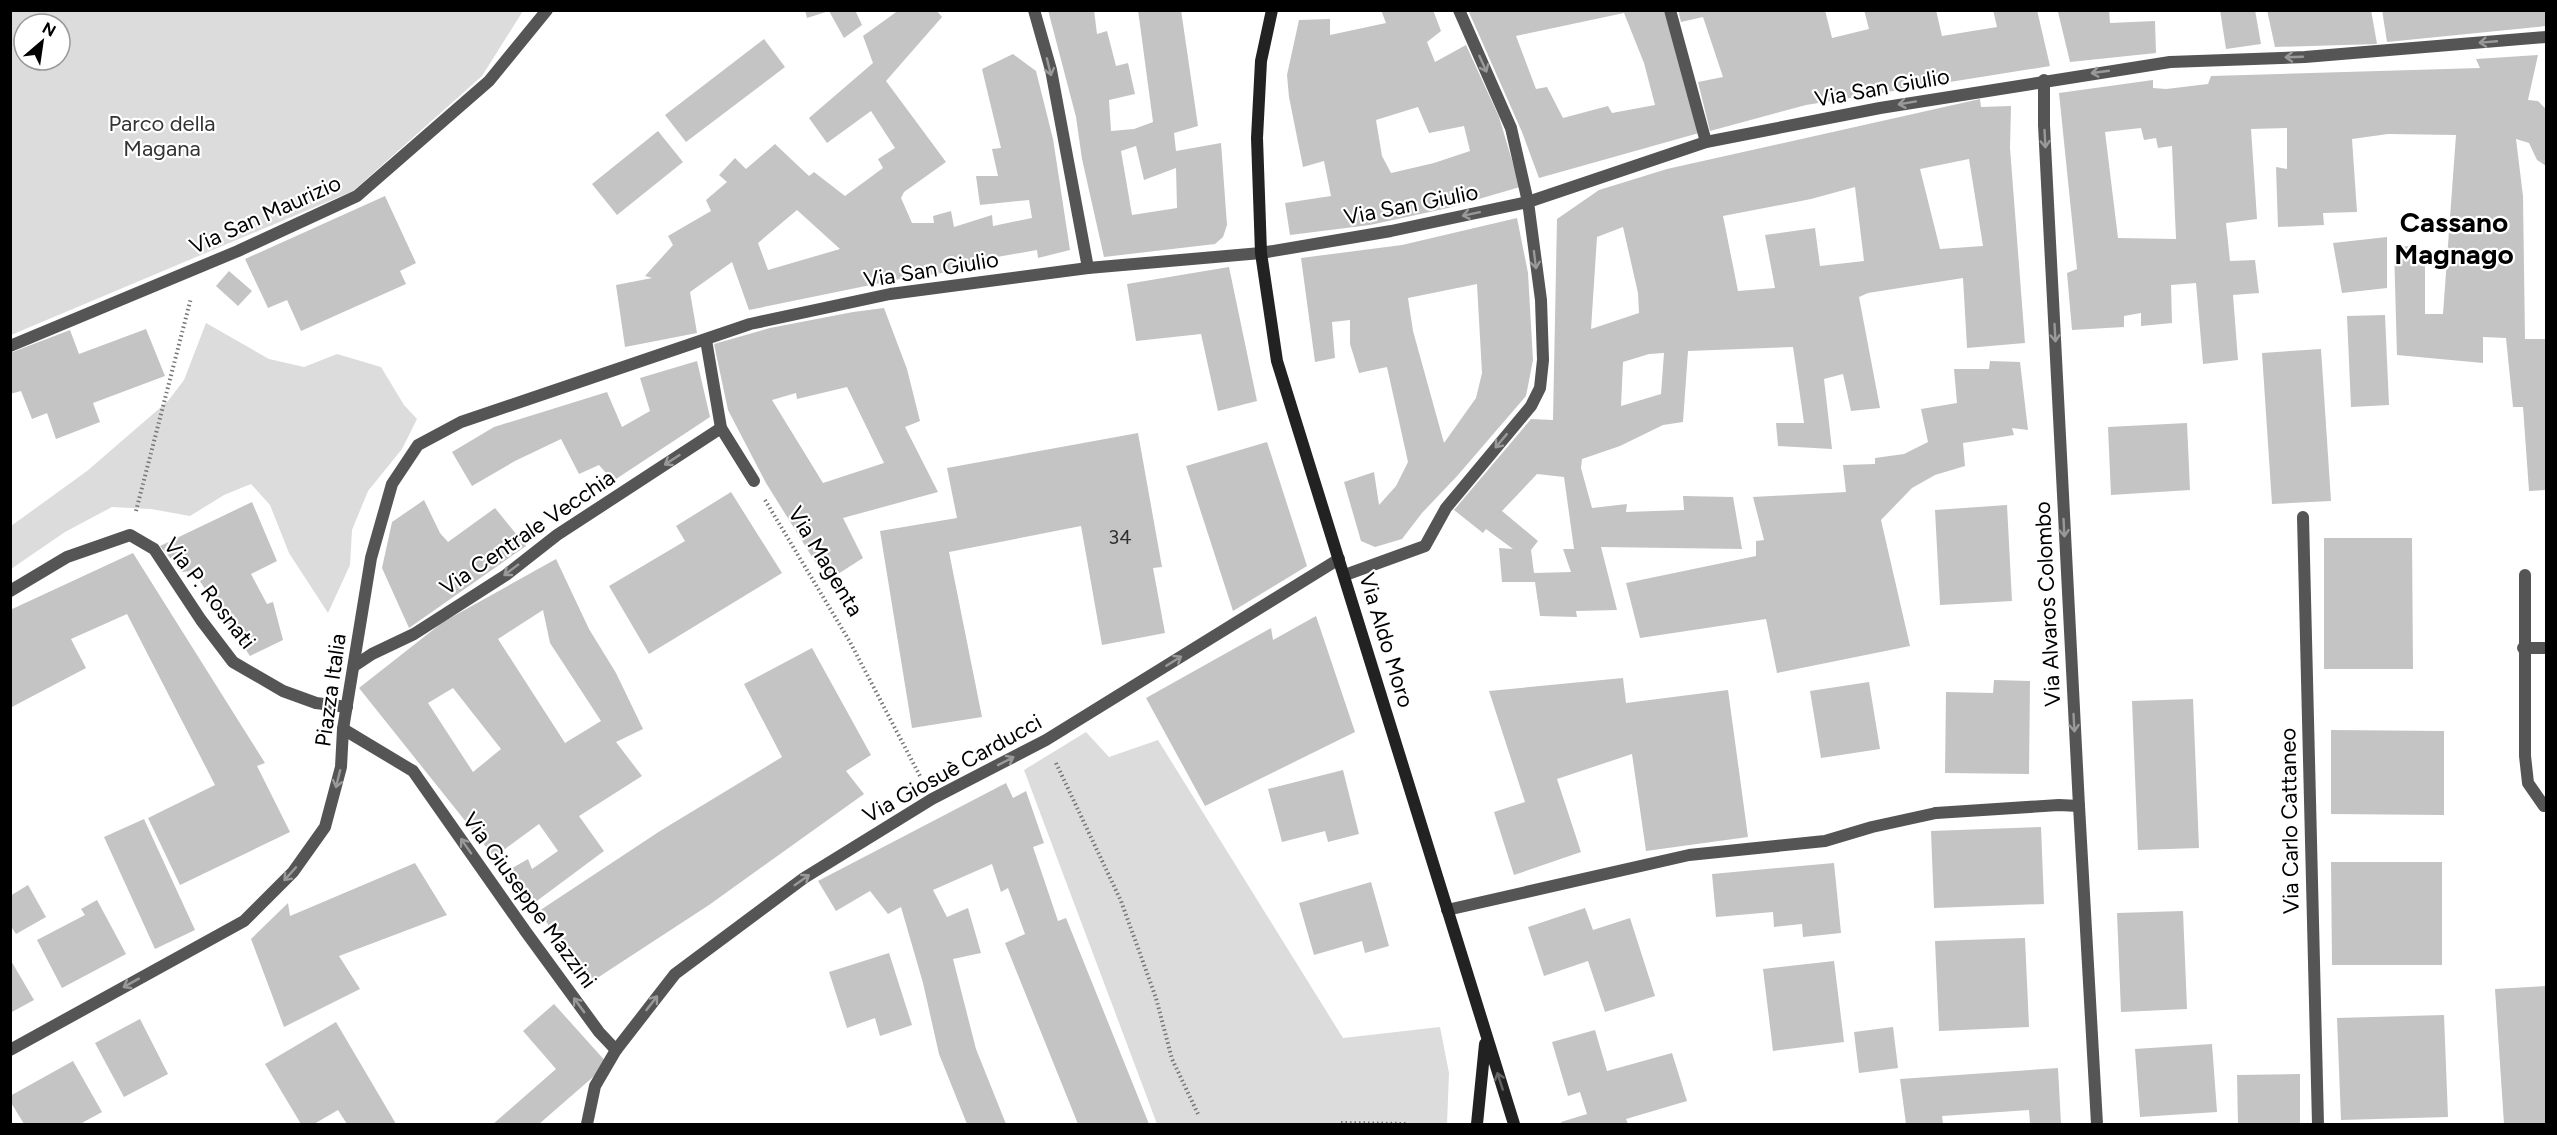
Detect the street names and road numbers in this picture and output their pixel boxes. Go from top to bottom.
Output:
street label: Via San Giulio [1813,62,1952,113]
street label: Via San Maurizio [185,169,345,260]
street label: Via San Giulio [1342,178,1481,231]
street label: Via San Giulio [862,246,1000,293]
street label: Via Centrale Vecchia [435,464,620,601]
street label: Via Magenta [782,501,869,621]
street label: Via Alvaros Colombo [2029,501,2066,707]
street label: Via P. Rosnati [158,532,261,654]
street label: Via Aldo Moro [1353,570,1420,711]
street label: Piazza Italia [309,632,352,748]
street label: Via Giosuè Carducci [858,708,1046,829]
street label: Via Carlo Cattaneo [2274,728,2305,914]
street label: Via Giuseppe Mazzini [457,807,602,993]

